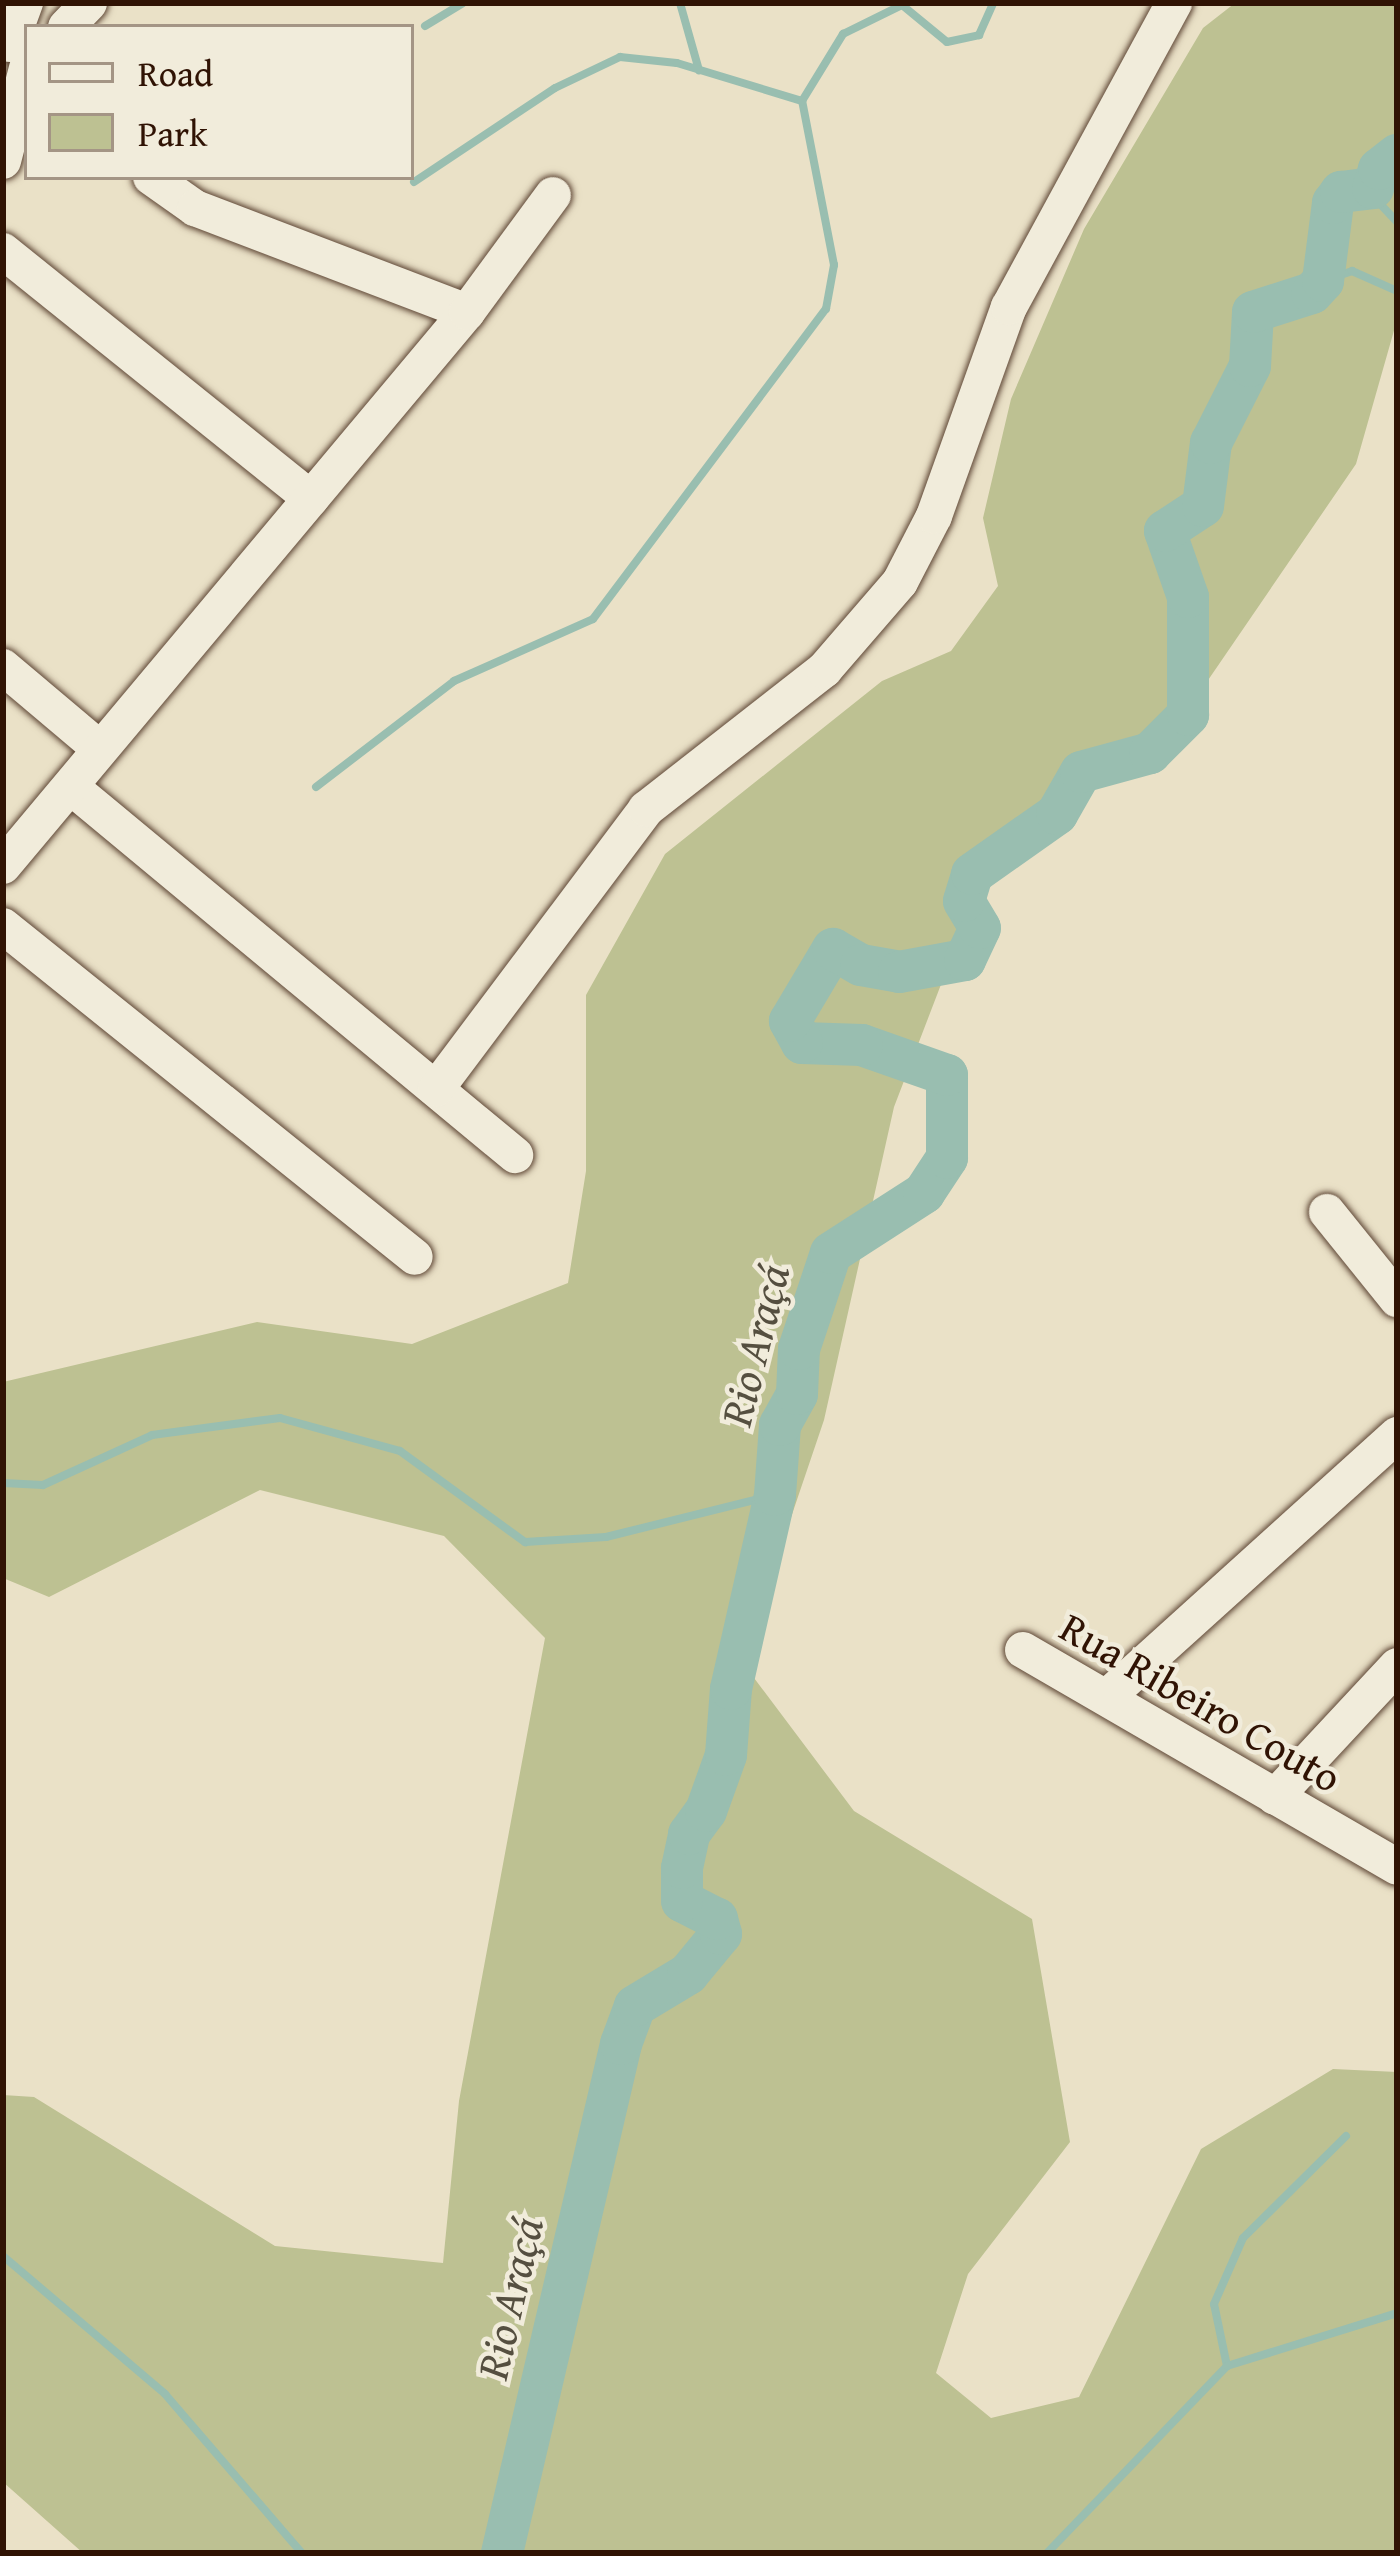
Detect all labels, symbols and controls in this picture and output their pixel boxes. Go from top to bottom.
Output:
legend [24,24,414,180]
text: Road [138,46,213,99]
text: Park [138,106,208,159]
water label: Rio Araçá [708,1259,800,1431]
street label: Rua Ribeiro Couto [1052,1601,1350,1803]
water label: Rio Araçá [464,2212,554,2384]

